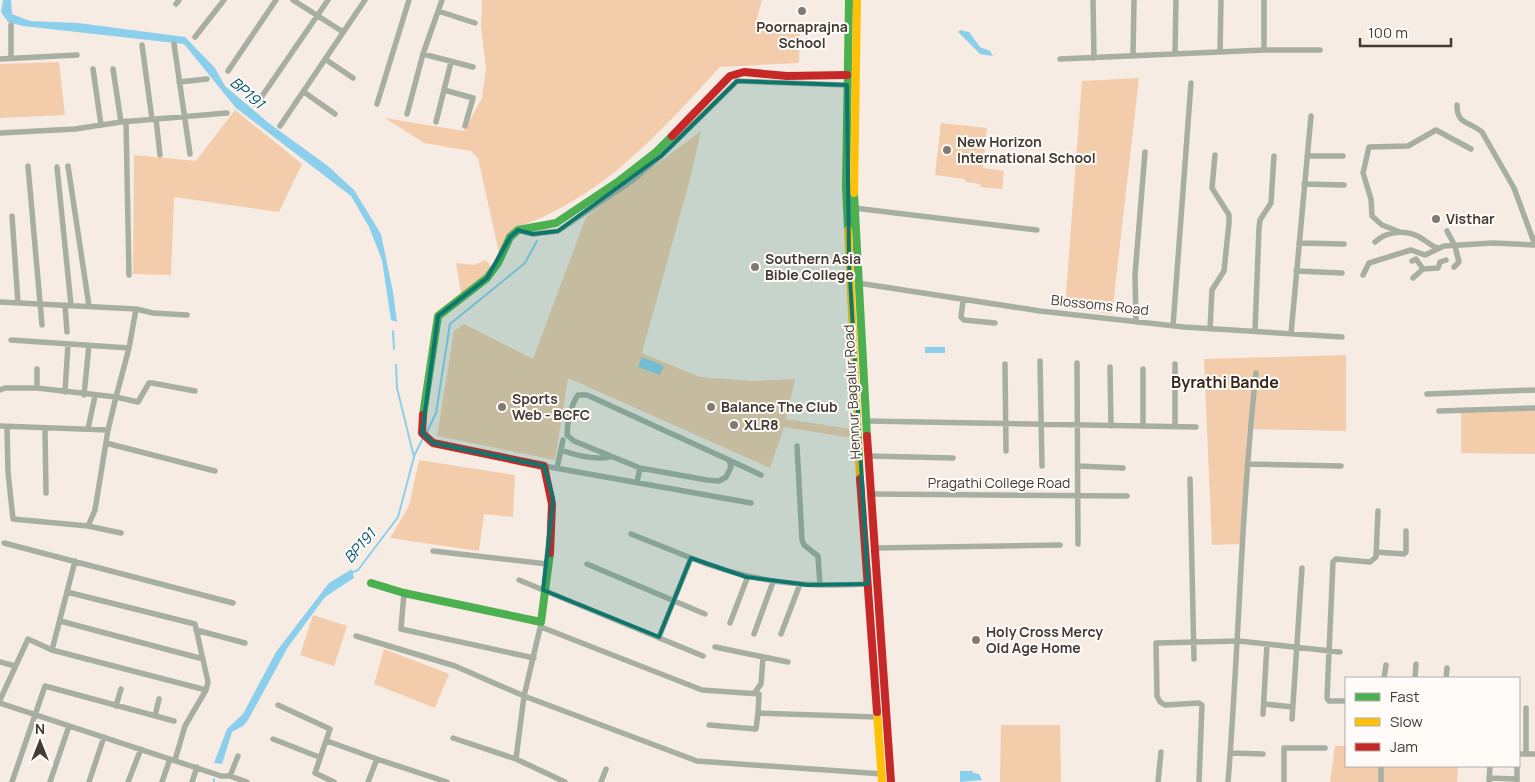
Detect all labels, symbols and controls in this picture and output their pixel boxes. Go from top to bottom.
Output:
marker: Poornaprajna School [796,5,808,17]
scale bar [1360,15,1451,47]
place label: Poornaprajna School [756,17,848,52]
text: 100 m [1368,22,1408,43]
water label: BP191 [226,72,270,114]
place label: New Horizon International School [957,132,1096,167]
marker: New Horizon International School [941,144,953,156]
place label: Visthar [1446,209,1495,228]
marker: Visthar [1430,213,1442,225]
place label: Southern Asia Bible College [765,249,861,284]
marker: Southern Asia Bible College [749,261,761,273]
street label: Blossoms Road [1050,290,1150,319]
street label: Hennur Bagalur Road [838,324,865,460]
district label: Byrathi Bande [1171,371,1279,393]
place label: Sports Web - BCFC [512,389,590,424]
place label: Balance The Club [721,397,838,416]
marker: Sports Web - BCFC [496,401,508,413]
marker: Balance The Club [705,401,717,413]
place label: XLR8 [744,415,778,434]
marker: XLR8 [728,419,740,431]
street label: Pragathi College Road [928,473,1070,492]
water label: BP191 [339,523,381,567]
place label: Holy Cross Mercy Old Age Home [986,622,1103,657]
marker: Holy Cross Mercy Old Age Home [970,634,982,646]
legend [1345,677,1520,767]
text: Fast [1390,686,1419,707]
text: Slow [1390,711,1423,732]
north arrow [15,717,65,767]
text: N [35,719,45,738]
text: Jam [1390,736,1418,757]

